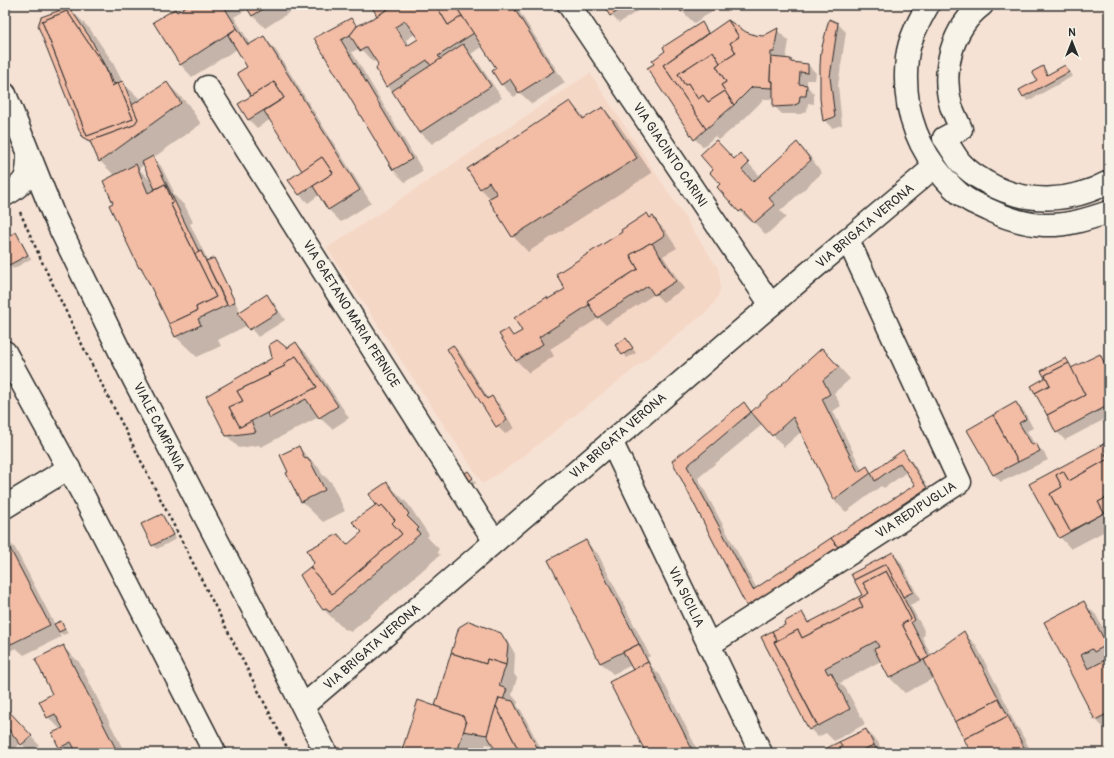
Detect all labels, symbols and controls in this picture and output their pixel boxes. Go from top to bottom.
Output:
north arrow [1052,22,1092,62]
text: N [1068,26,1076,39]
street label: VIA GIACINTO CARINI [629,100,711,210]
street label: VIA BRIGATA VERONA [813,180,918,272]
street label: VIA GAETANO MARIA PERNICE [299,237,403,391]
street label: VIALE CAMPANIA [130,380,189,475]
street label: VIA BRIGATA VERONA [566,389,670,482]
street label: VIA REDIPUGLIA [873,478,960,542]
street label: VIA SICILIA [665,564,708,630]
street label: VIA BRIGATA VERONA [320,600,424,693]

